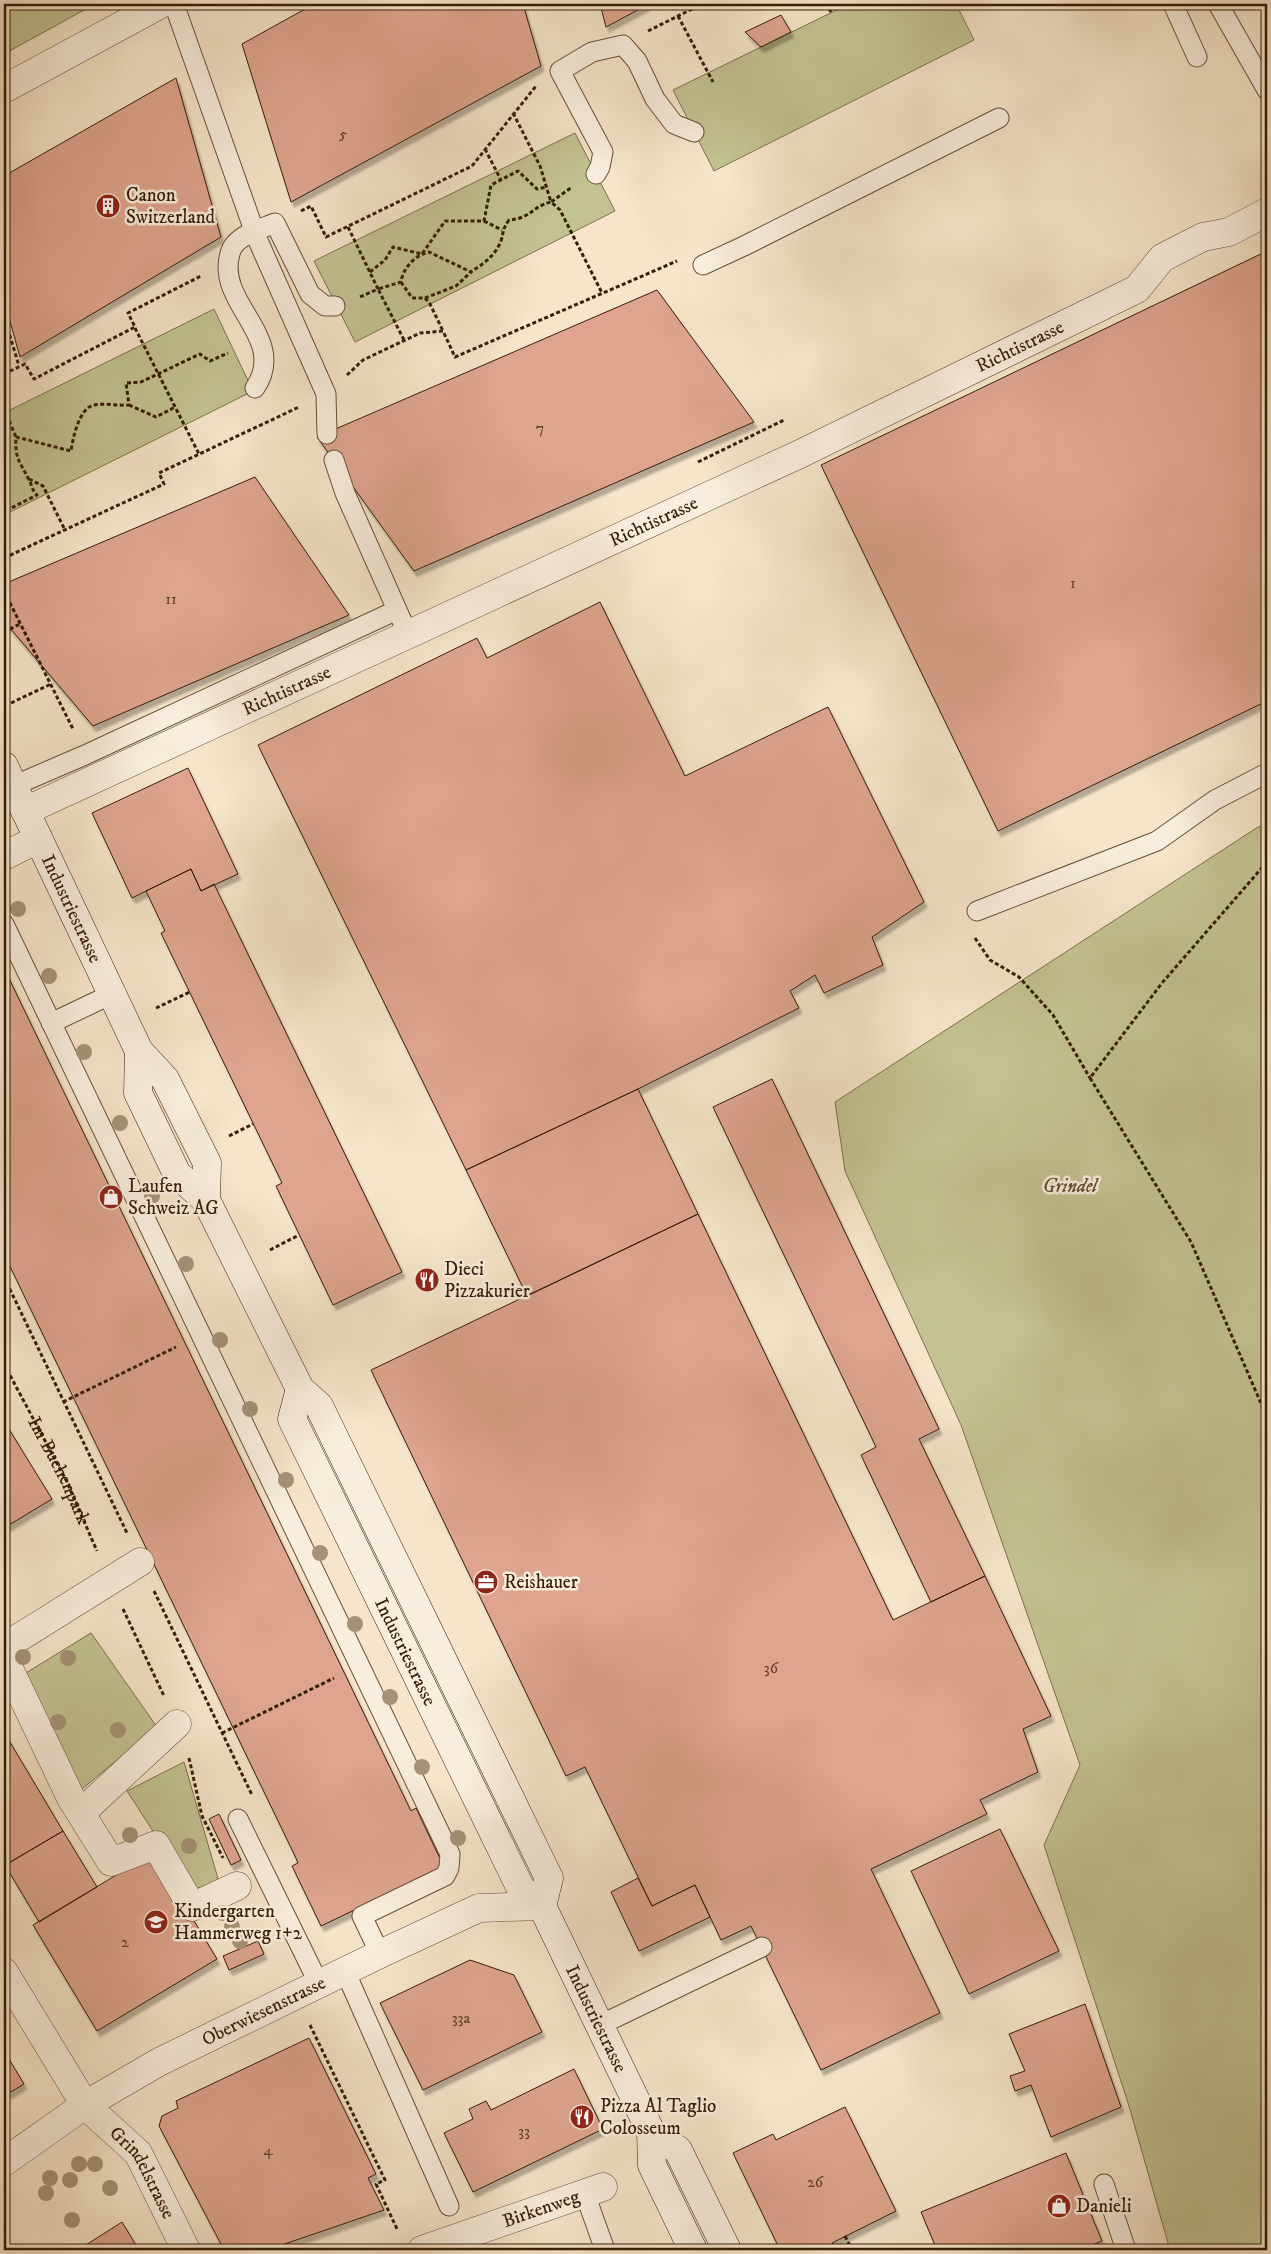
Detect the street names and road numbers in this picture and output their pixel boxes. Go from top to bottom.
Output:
street label: Richtistrasse [972,315,1068,378]
street label: Richtistrasse [606,491,701,552]
street label: Richtistrasse [239,660,335,721]
street label: Industriestrasse [36,851,107,967]
street label: Im Buchenpark [23,1413,96,1528]
street label: Industriestrasse [369,1594,441,1709]
street label: Industriestrasse [561,1961,632,2076]
street label: Oberwiesenstrasse [198,1971,329,2051]
street label: Grindelstrasse [105,2121,180,2223]
street label: Birkenweg [499,2184,583,2233]

